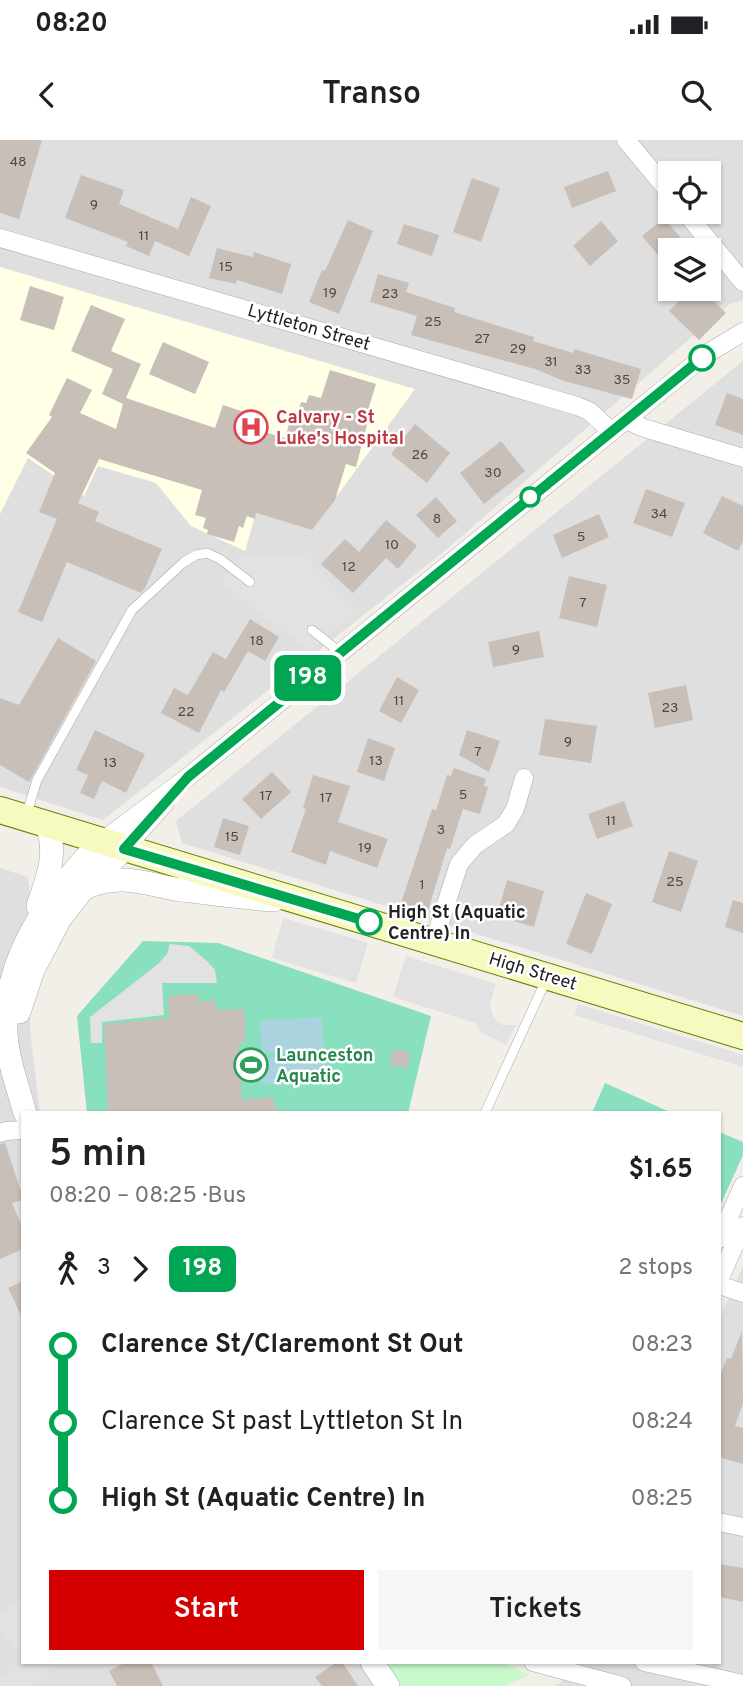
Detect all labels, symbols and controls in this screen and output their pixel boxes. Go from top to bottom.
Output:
text: 08:20 [35,8,108,41]
text: Transo [322,75,421,115]
icon: back [28,76,66,114]
icon: search [677,76,715,114]
house number: 48 [9,154,27,171]
map controls [658,161,721,301]
button: locate [658,161,721,224]
house number: 9 [90,197,98,214]
house number: 11 [139,228,149,245]
button: layers [658,238,721,301]
house number: 15 [219,259,233,276]
house number: 19 [323,285,337,302]
house number: 23 [382,286,399,303]
street label: Lyttleton Street [244,300,373,357]
house number: 25 [424,314,442,331]
house number: 27 [474,331,490,348]
house number: 29 [510,341,526,358]
unlabelled marker [689,345,715,371]
house number: 31 [544,354,558,371]
house number: 33 [575,362,591,379]
house number: 35 [613,372,631,389]
place label: Calvary - St Luke's Hospital [276,407,404,451]
hospital icon: Calvary - St Luke's Hospital [232,408,270,446]
house number: 26 [412,447,428,464]
house number: 30 [484,465,502,482]
unlabelled marker [520,487,540,507]
house number: 34 [650,506,668,523]
house number: 8 [433,511,441,528]
house number: 5 [577,529,585,546]
house number: 10 [385,537,399,554]
house number: 12 [342,559,356,576]
house number: 7 [579,595,587,612]
house number: 18 [250,633,264,650]
house number: 9 [512,642,520,659]
line badge: 198 [268,655,348,701]
text: 198 [288,663,328,693]
house number: 11 [394,693,404,710]
house number: 23 [662,700,679,717]
house number: 22 [177,704,195,721]
house number: 9 [564,734,572,751]
house number: 7 [474,744,482,761]
house number: 13 [369,753,383,770]
house number: 13 [103,755,117,772]
house number: 5 [459,787,467,804]
house number: 17 [260,788,272,805]
house number: 17 [320,790,332,807]
house number: 11 [606,813,616,830]
house number: 3 [437,822,445,839]
house number: 15 [225,829,239,846]
house number: 19 [358,840,372,857]
house number: 25 [666,874,684,891]
house number: 1 [419,877,425,894]
place label: High St (Aquatic Centre) In [388,902,526,946]
marker: High St (Aquatic Centre) In [356,909,382,935]
street label: High Street [486,948,580,997]
place label: Launceston Aquatic [276,1045,373,1089]
sports icon: Launceston Aquatic [232,1046,270,1084]
text: 5 min [49,1131,147,1180]
text: $1.65 [629,1154,693,1187]
text: 08:20 – 08:25 · Bus [49,1182,246,1211]
icon: walk [49,1250,87,1288]
icon: forward [121,1250,159,1288]
text: 3 [97,1254,111,1283]
text: 198 [183,1254,222,1284]
text: 2 stops [618,1254,693,1283]
text: Clarence St/Claremont St Out [101,1329,463,1362]
text: 08:23 [631,1331,693,1360]
text: Clarence St past Lyttleton St In [101,1406,463,1439]
text: 08:24 [631,1408,693,1437]
text: High St (Aquatic Centre) In [101,1483,426,1516]
text: 08:25 [631,1485,693,1514]
button: Start [49,1570,364,1650]
button: Tickets [378,1570,693,1650]

